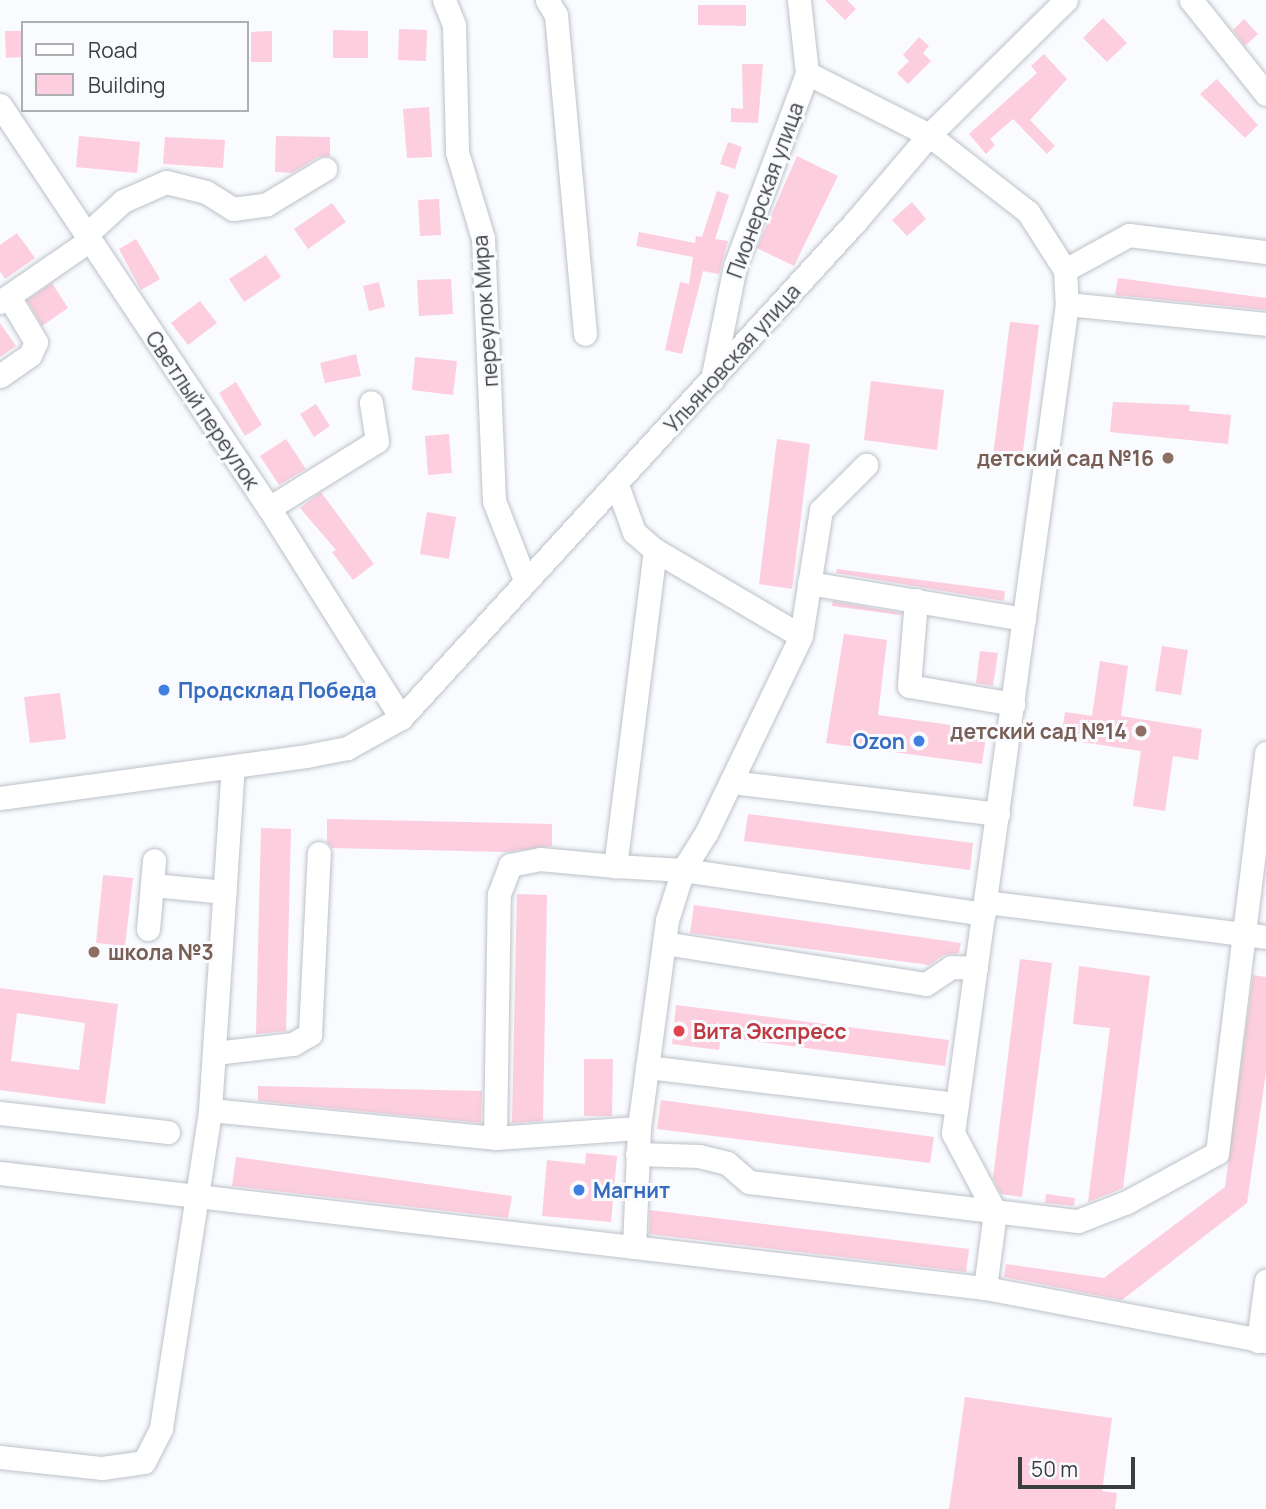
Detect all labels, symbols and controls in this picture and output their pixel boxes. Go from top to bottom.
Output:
legend [21,21,248,112]
text: Road [88,36,138,64]
text: Building [88,71,165,99]
street label: Пионерская улица [722,99,808,281]
street label: переулок Мира [467,234,503,388]
street label: Ульяновская улица [659,279,805,437]
street label: Светлый переулок [141,326,265,494]
place label: детский сад №16 [977,445,1154,471]
marker: детский сад №16 [1160,450,1176,466]
place label: Продсклад Победа [178,677,377,703]
marker: Продсклад Победа [156,682,172,698]
place label: детский сад №14 [950,718,1127,744]
marker: детский сад №14 [1133,723,1149,739]
place label: Ozon [853,728,905,754]
marker: Ozon [911,733,927,749]
place label: школа №3 [108,939,214,965]
marker: школа №3 [86,944,102,960]
place label: Вита Экспресс [693,1018,847,1044]
marker: Вита Экспресс [671,1023,687,1039]
place label: Магнит [593,1177,670,1203]
marker: Магнит [571,1182,587,1198]
scale bar [1021,1442,1138,1486]
text: 50 m [1031,1455,1078,1483]

